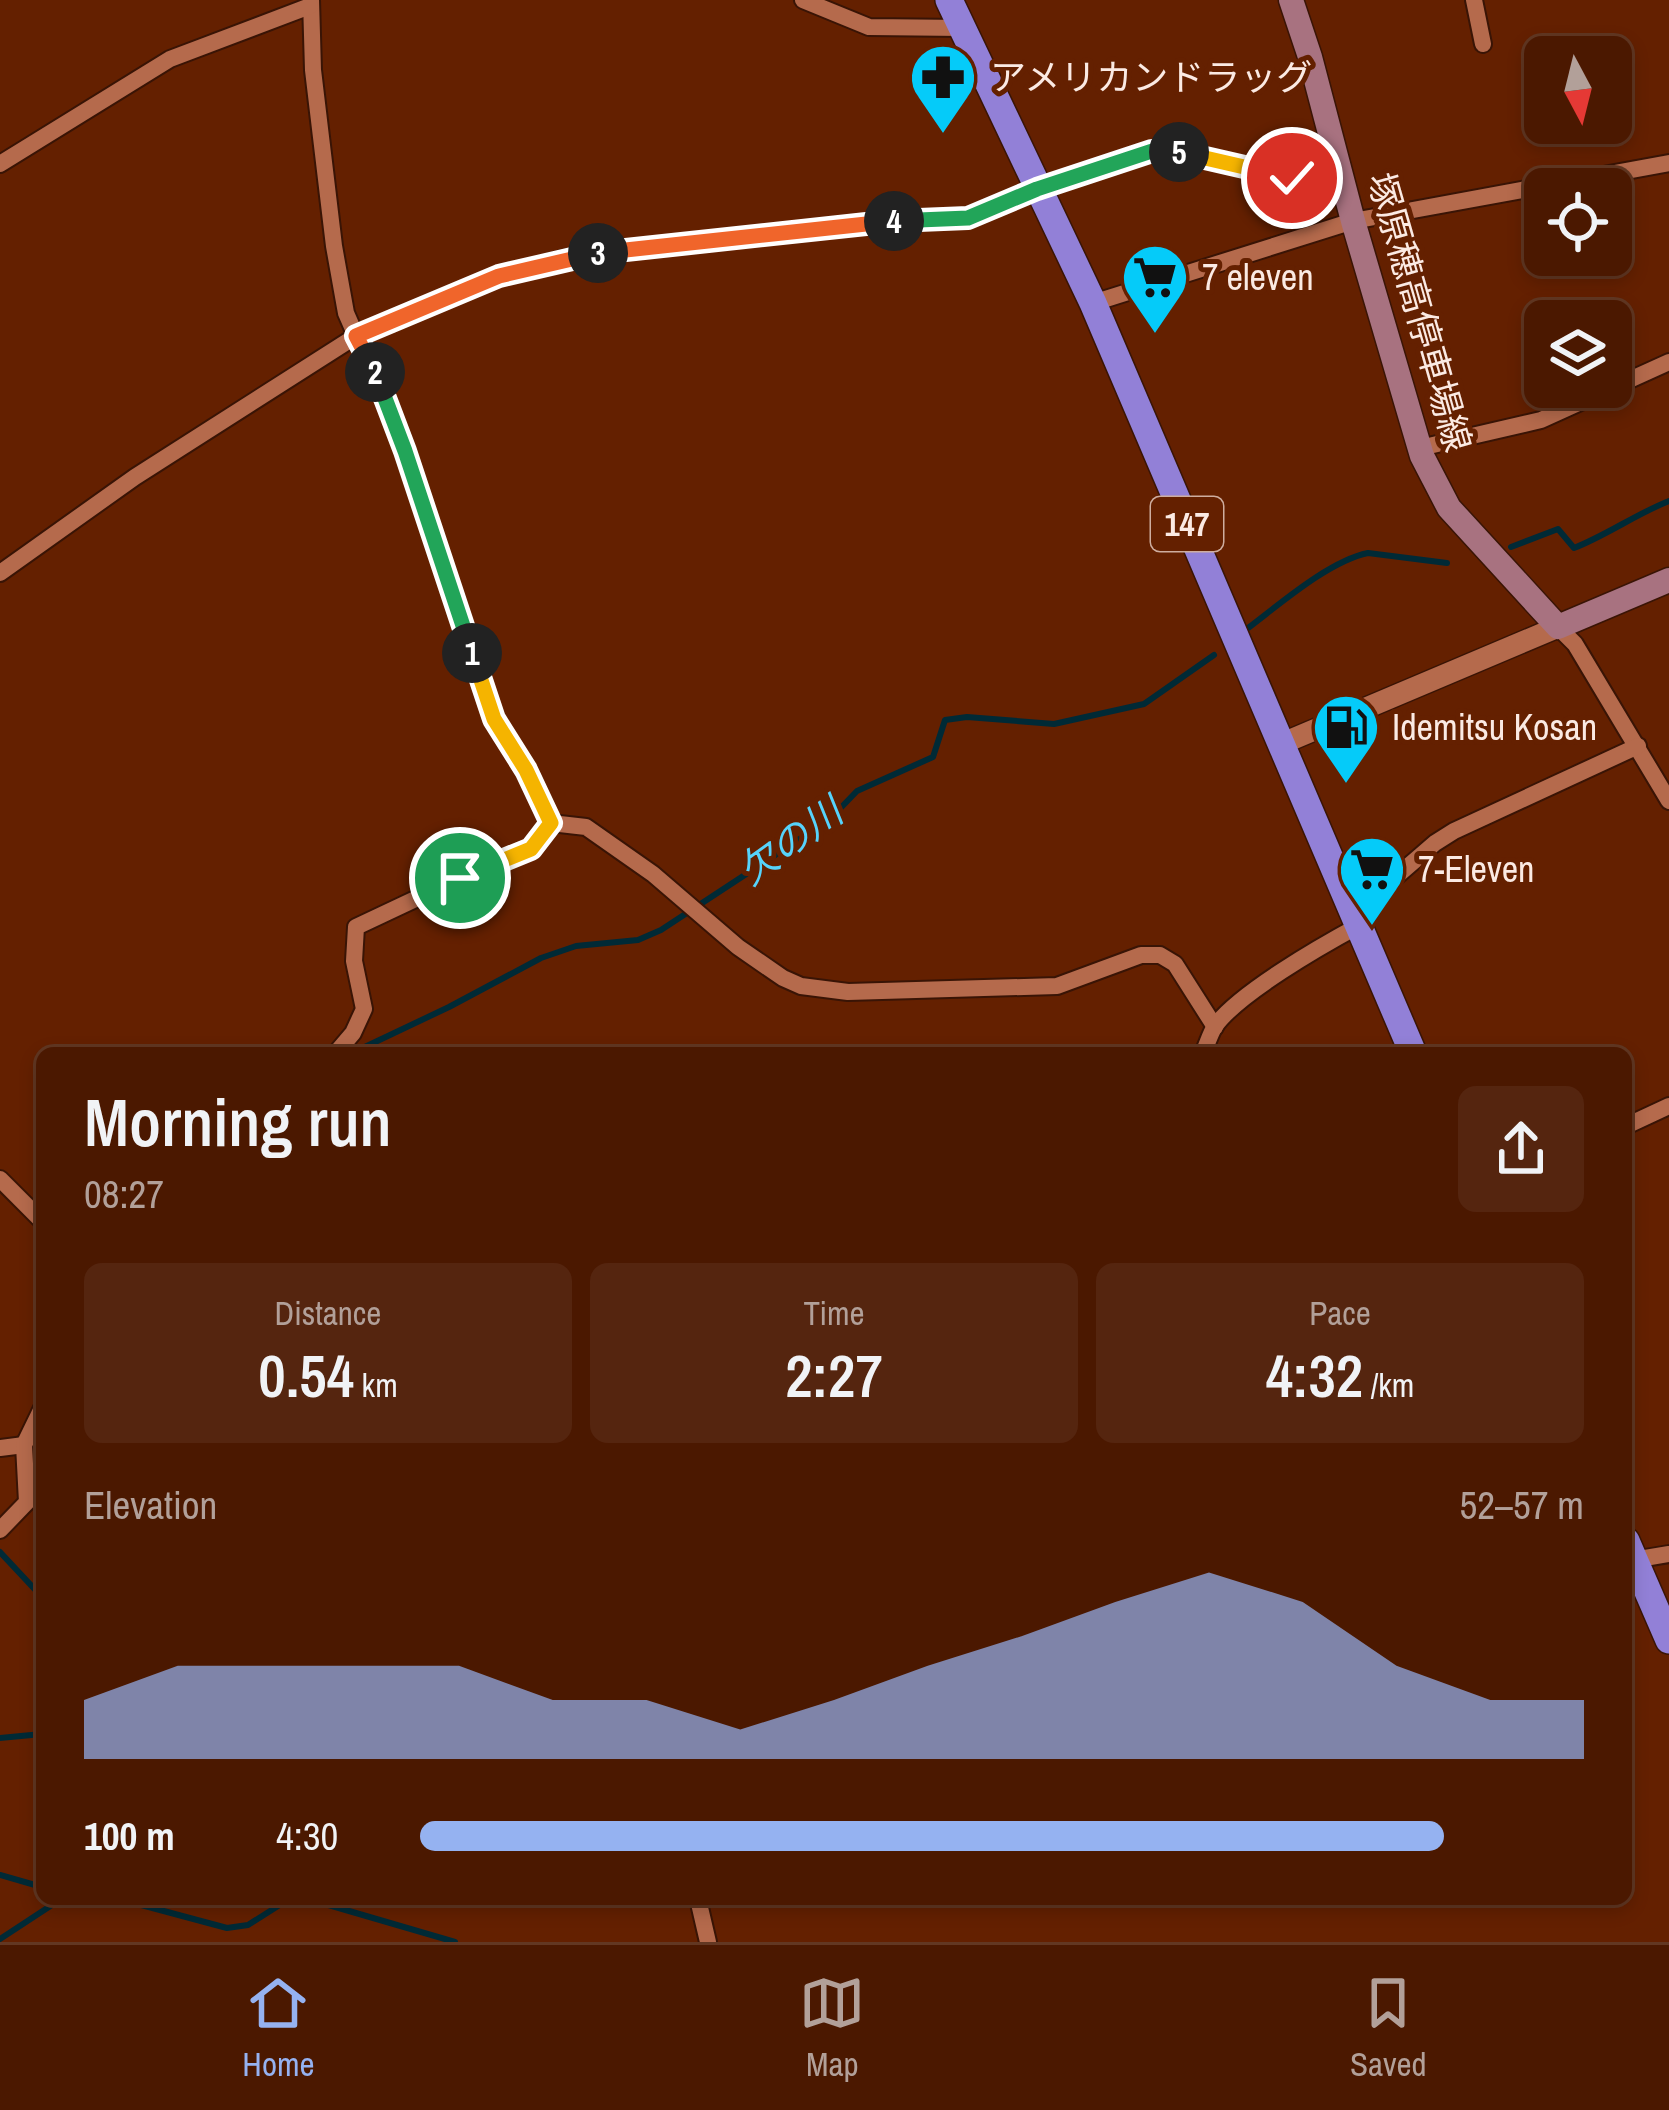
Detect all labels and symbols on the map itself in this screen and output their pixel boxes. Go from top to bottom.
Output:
north arrow [1524,36,1632,144]
pharmacy icon: アメリカンドラッグ [908,42,978,136]
place label: アメリカンドラッグ [990,53,1312,101]
pin: 5 [1149,122,1209,182]
pin [1241,127,1343,229]
street label: 塚原穂高停車場線 [1357,167,1483,457]
pin: 4 [864,191,924,251]
pin: 3 [568,223,628,283]
supermarket icon: 7 eleven [1120,242,1190,336]
place label: 7 eleven [1202,253,1314,301]
pin: 2 [345,342,405,402]
road number: 147 [1151,497,1223,551]
pin: 1 [442,623,502,683]
fuel station icon: Idemitsu Kosan [1311,692,1381,786]
place label: Idemitsu Kosan [1392,703,1597,751]
water label: 欠の川 [727,783,856,896]
pin [409,827,511,929]
supermarket icon: 7-Eleven [1337,834,1407,928]
place label: 7-Eleven [1418,845,1535,893]

